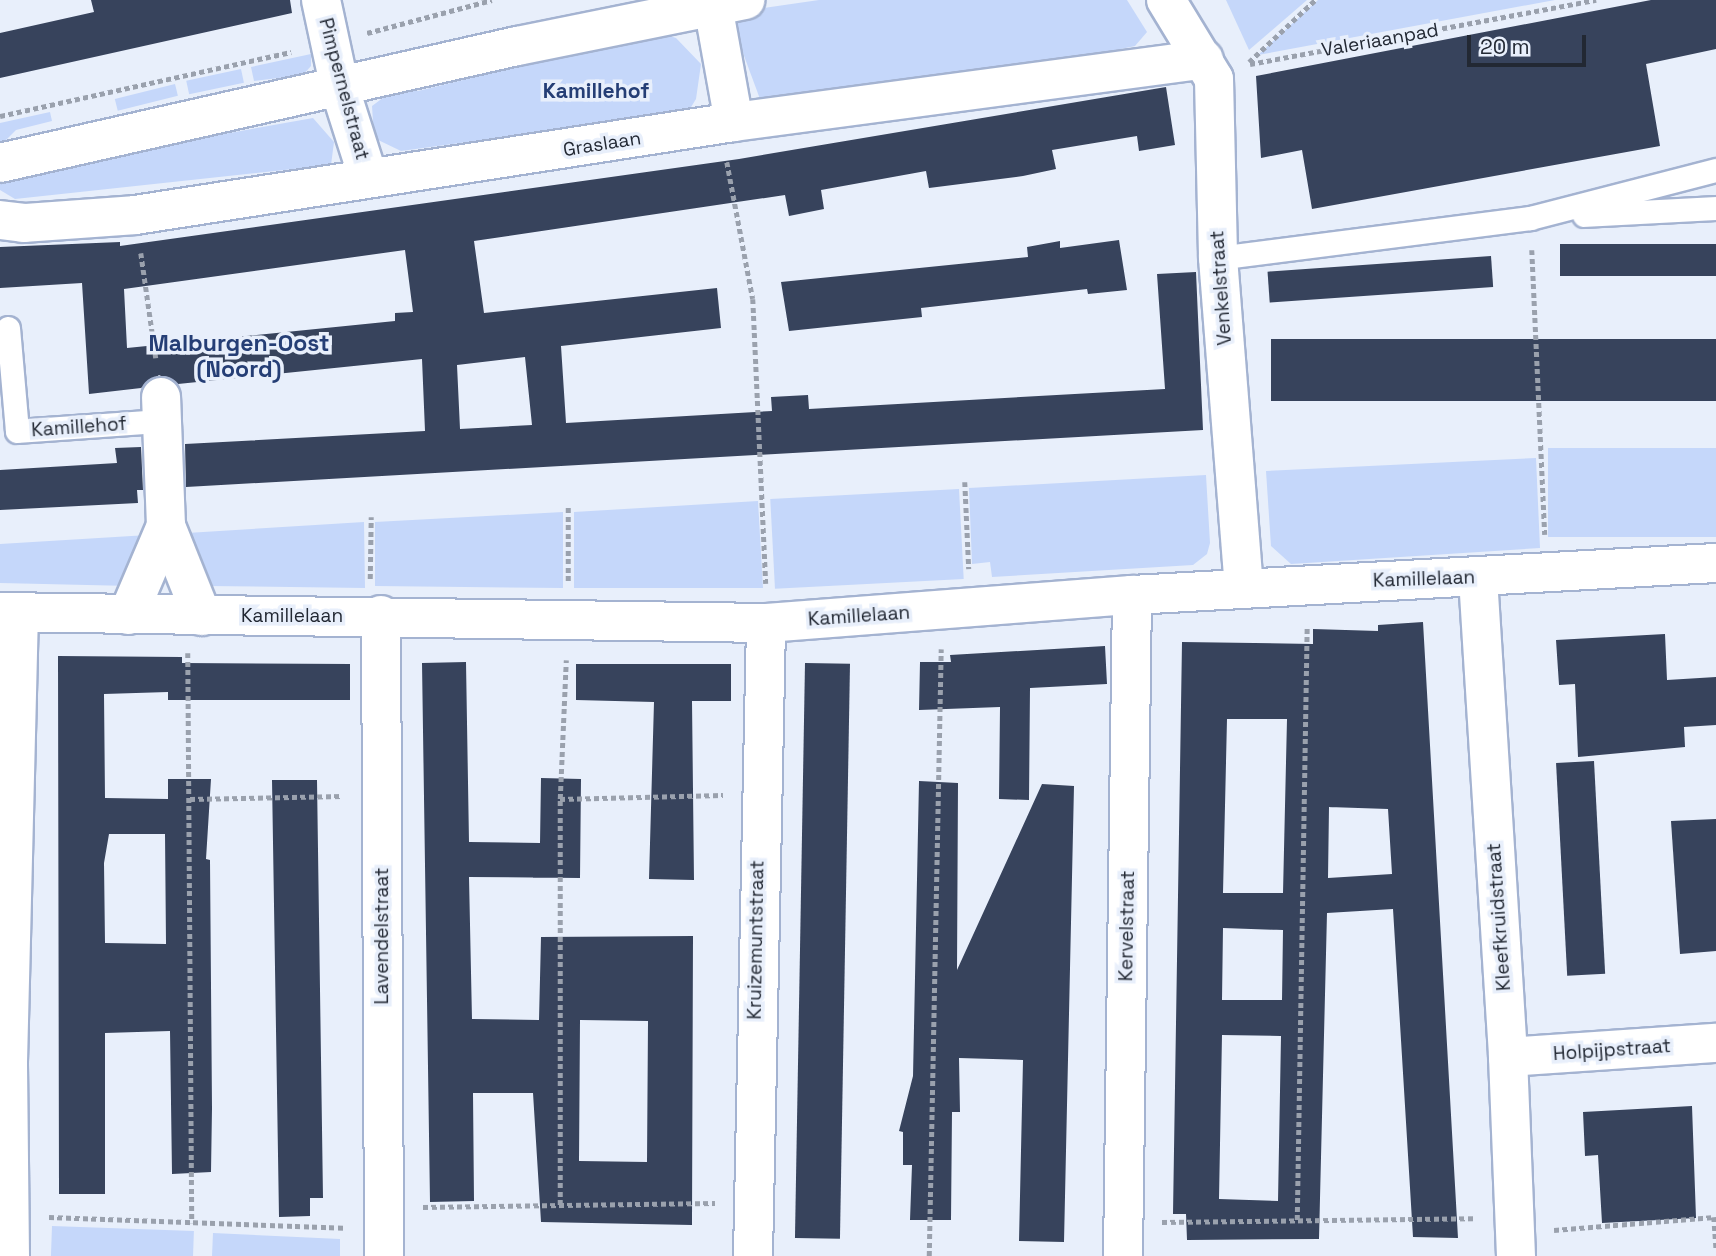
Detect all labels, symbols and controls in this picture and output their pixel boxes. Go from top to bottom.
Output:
street label: Pimpernelstraat [314,16,374,162]
street label: Valeriaanpad [1320,18,1440,62]
scale bar [1471,21,1590,65]
text: 20 m [1480,33,1530,60]
district label: Kamillehof [543,78,649,104]
street label: Graslaan [562,127,642,161]
street label: Venkelstraat [1206,230,1236,346]
district label: Malburgen-Oost (Noord) [148,329,330,383]
street label: Kamillehof [31,412,127,442]
street label: Kamillelaan [1373,566,1475,592]
street label: Kamillelaan [807,601,911,631]
street label: Kamillelaan [241,605,343,627]
street label: Kleefkruidstraat [1482,842,1516,992]
street label: Kruizemuntstraat [743,860,769,1020]
street label: Lavendelstraat [371,867,393,1005]
street label: Kervelstraat [1115,870,1139,982]
street label: Holpijpstraat [1552,1035,1672,1065]

